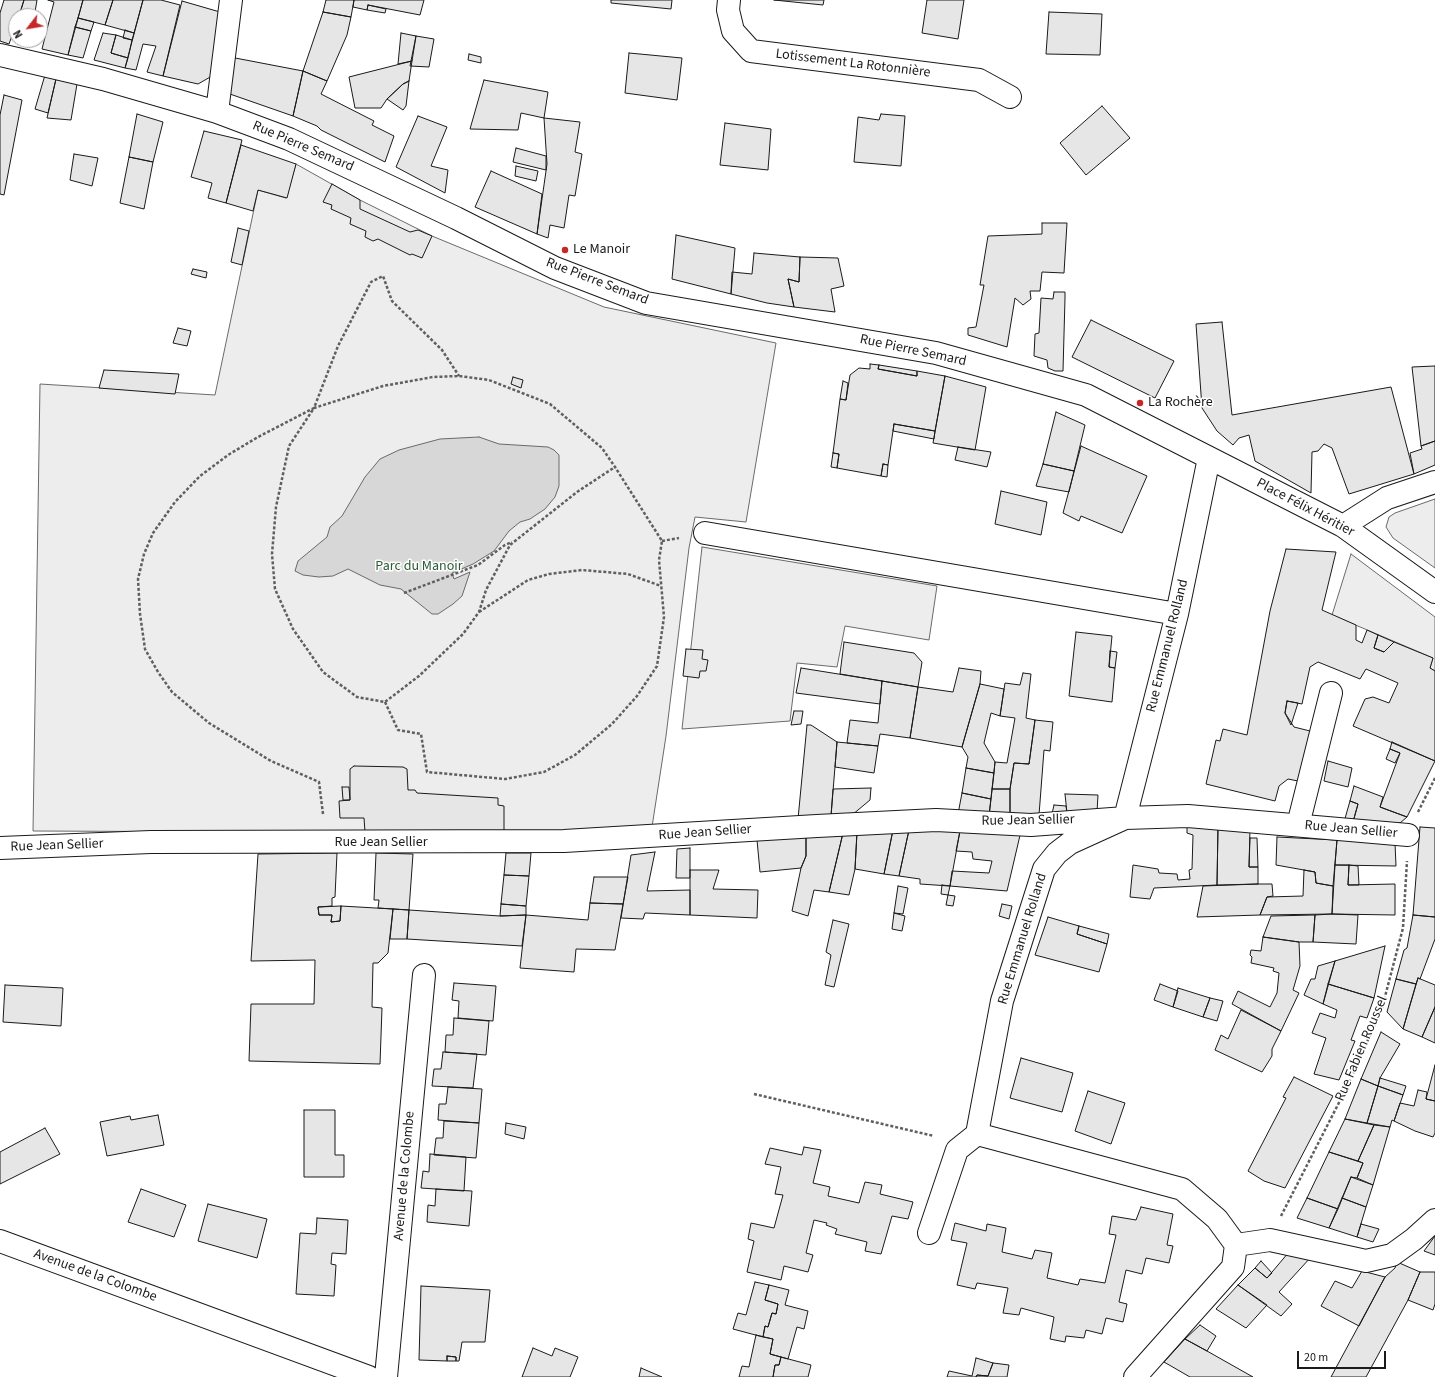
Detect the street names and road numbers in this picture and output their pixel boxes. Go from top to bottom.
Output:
street label: Lotissement La Rotonnière [775,46,931,82]
street label: Rue Pierre Semard [250,118,356,176]
street label: Rue Pierre Semard [543,255,651,309]
street label: Rue Pierre Semard [858,332,968,370]
street label: Place Félix Héritier [1253,475,1357,541]
street label: Rue Emmanuel Rolland [1143,578,1193,714]
street label: Rue Jean Sellier [981,812,1075,830]
street label: Rue Jean Sellier [1304,818,1398,842]
street label: Rue Jean Sellier [658,821,752,845]
street label: Rue Jean Sellier [334,835,428,851]
street label: Rue Jean Sellier [10,836,104,856]
street label: Rue Emmanuel Rolland [995,871,1051,1007]
street label: Rue Fabien Roussel [1332,994,1392,1104]
street label: Avenue de la Colombe [391,1111,419,1241]
street label: Avenue de la Colombe [31,1246,159,1306]

